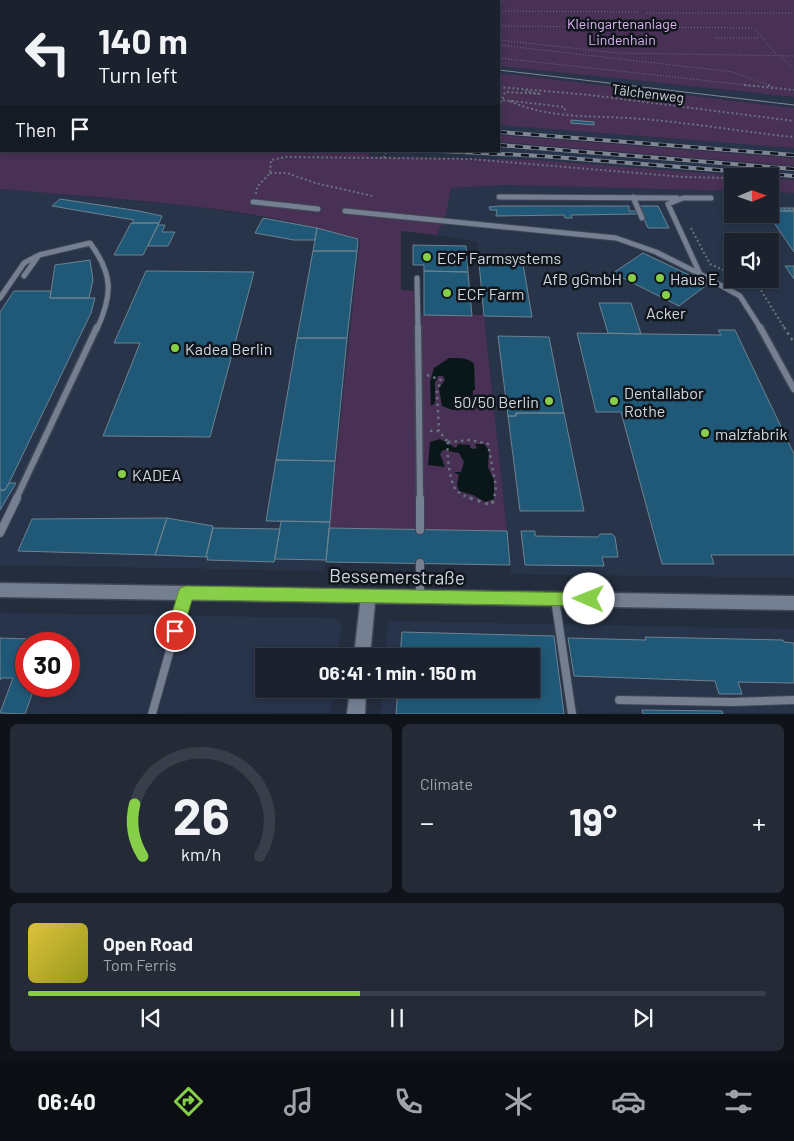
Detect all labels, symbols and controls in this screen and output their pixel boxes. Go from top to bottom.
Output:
park label: Kleingartenanlage Lindenhain [567,15,677,48]
text: 140 m [98,19,188,61]
icon: left [15,20,80,85]
text: Turn left [98,61,178,87]
street label: Tälchenweg [611,80,685,106]
icon: arrive [66,115,94,143]
text: Then [15,118,56,141]
north arrow [724,168,779,222]
map controls [724,168,779,288]
button: sound [724,233,779,288]
place label: ECF Farmsystems [437,248,561,267]
marker: ECF Farmsystems [421,251,433,263]
place label: AfB gGmbH [543,269,622,288]
place label: Haus E [670,269,718,288]
marker: AfB gGmbH [626,272,638,284]
marker: Haus E [654,272,666,284]
place label: ECF Farm [457,284,525,303]
marker: ECF Farm [441,287,453,299]
marker: Acker [660,289,672,301]
place label: Acker [646,303,686,322]
place label: Kadea Berlin [185,339,272,358]
marker: Kadea Berlin [169,342,181,354]
place label: Dentallabor Rothe [624,383,704,420]
place label: 50/50 Berlin [454,392,539,411]
marker: 50/50 Berlin [543,395,555,407]
marker: Dentallabor Rothe [608,395,620,407]
place label: malzfabrik [715,424,787,443]
marker: malzfabrik [699,427,711,439]
place label: KADEA [132,465,181,484]
marker: KADEA [116,468,128,480]
street label: Bessemerstraße [329,563,465,589]
position arrow [562,572,614,624]
pin [154,610,196,652]
icon: arrive [161,617,189,645]
speed limit sign: 30 [15,632,80,697]
text: 06:41 · 1 min · 150 m [319,661,476,684]
text: Climate [420,774,473,793]
text: 26 [172,783,230,845]
text: 19° [569,798,617,844]
text: − [420,805,434,839]
text: + [752,805,766,839]
text: km/h [181,843,221,865]
text: Open Road [103,932,193,955]
text: Tom Ferris [103,955,177,974]
icon: previous [137,1004,165,1032]
icon: pause [383,1004,411,1032]
icon: next [629,1004,657,1032]
icon: directions [171,1084,206,1119]
icon: music [281,1084,316,1119]
icon: phone [391,1084,426,1119]
icon: climate [501,1084,536,1119]
icon: car [611,1084,646,1119]
icon: filters [721,1084,756,1119]
text: 06:40 [38,1088,96,1114]

